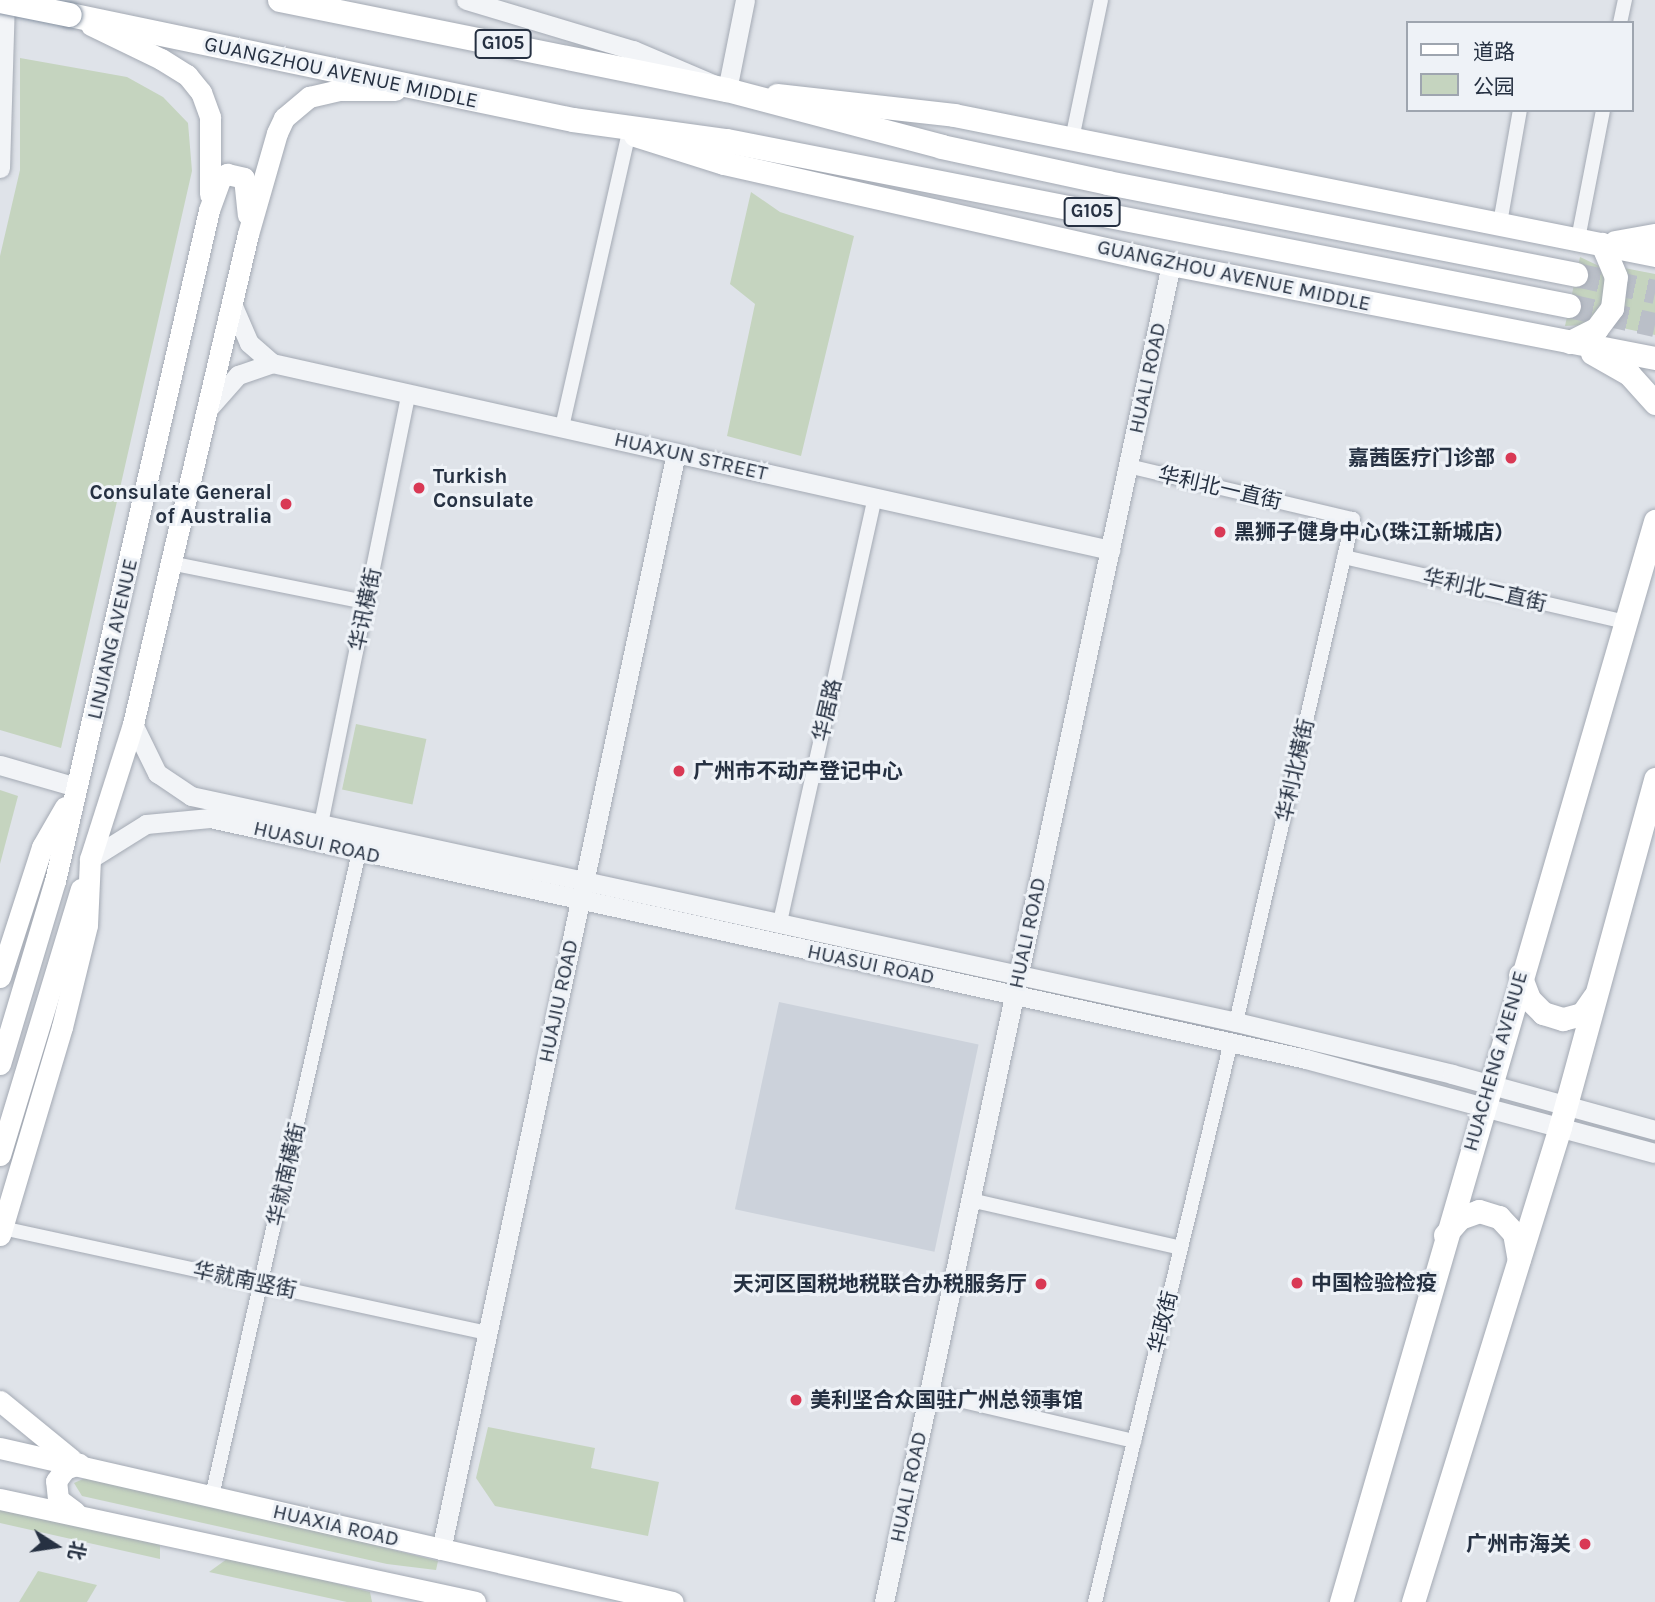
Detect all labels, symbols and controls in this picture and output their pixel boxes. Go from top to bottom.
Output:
legend [1406,21,1634,112]
road number: G105 [473,28,533,60]
street label: GUANGZHOU AVENUE MIDDLE [202,31,480,113]
text: 道路 [1473,40,1515,64]
text: 公园 [1473,75,1515,99]
road number: G105 [1062,196,1122,228]
street label: GUANGZHOU AVENUE MIDDLE [1095,234,1373,316]
street label: HUALI ROAD [1123,320,1171,436]
street label: HUAXUN STREET [612,426,770,486]
place label: 嘉茜医疗门诊部 [1348,445,1495,471]
marker: 嘉茜医疗门诊部 [1501,448,1521,468]
street label: 华利北一直街 [1156,462,1284,514]
place label: Turkish Consulate [433,463,534,513]
place label: Consulate General of Australia [90,479,272,529]
marker: Turkish Consulate [411,480,427,496]
marker: Consulate General of Australia [278,496,294,512]
place label: 黑狮子健身中心(珠江新城店) [1234,519,1503,545]
marker: 黑狮子健身中心(珠江新城店) [1212,524,1228,540]
street label: LINJIANG AVENUE [81,556,143,722]
street label: 华利北二直街 [1421,564,1549,616]
street label: 华讯横街 [344,565,386,653]
street label: 华居路 [808,676,846,744]
street label: 华利北横街 [1271,716,1319,824]
place label: 广州市不动产登记中心 [693,758,903,784]
marker: 广州市不动产登记中心 [671,763,687,779]
street label: HUASUI ROAD [251,815,383,869]
street label: HUALI ROAD [1003,875,1051,991]
street label: HUAJIU ROAD [533,937,583,1065]
street label: HUASUI ROAD [805,938,937,990]
street label: HUACHENG AVENUE [1457,968,1533,1154]
street label: 华就南横街 [262,1120,310,1228]
street label: 华就南竖街 [191,1257,299,1303]
place label: 中国检验检疫 [1311,1270,1437,1296]
place label: 天河区国税地税联合办税服务厅 [733,1271,1027,1297]
marker: 中国检验检疫 [1289,1275,1305,1291]
marker: 天河区国税地税联合办税服务厅 [1033,1276,1049,1292]
street label: 华政街 [1143,1288,1183,1356]
place label: 美利坚合众国驻广州总领事馆 [810,1387,1083,1413]
marker: 美利坚合众国驻广州总领事馆 [788,1392,804,1408]
street label: HUALI ROAD [884,1429,932,1545]
street label: HUAXIA ROAD [271,1498,401,1552]
north arrow [21,1511,91,1581]
place label: 广州市海关 [1466,1531,1571,1557]
marker: 广州市海关 [1577,1536,1593,1552]
text: 北 [64,1539,89,1562]

